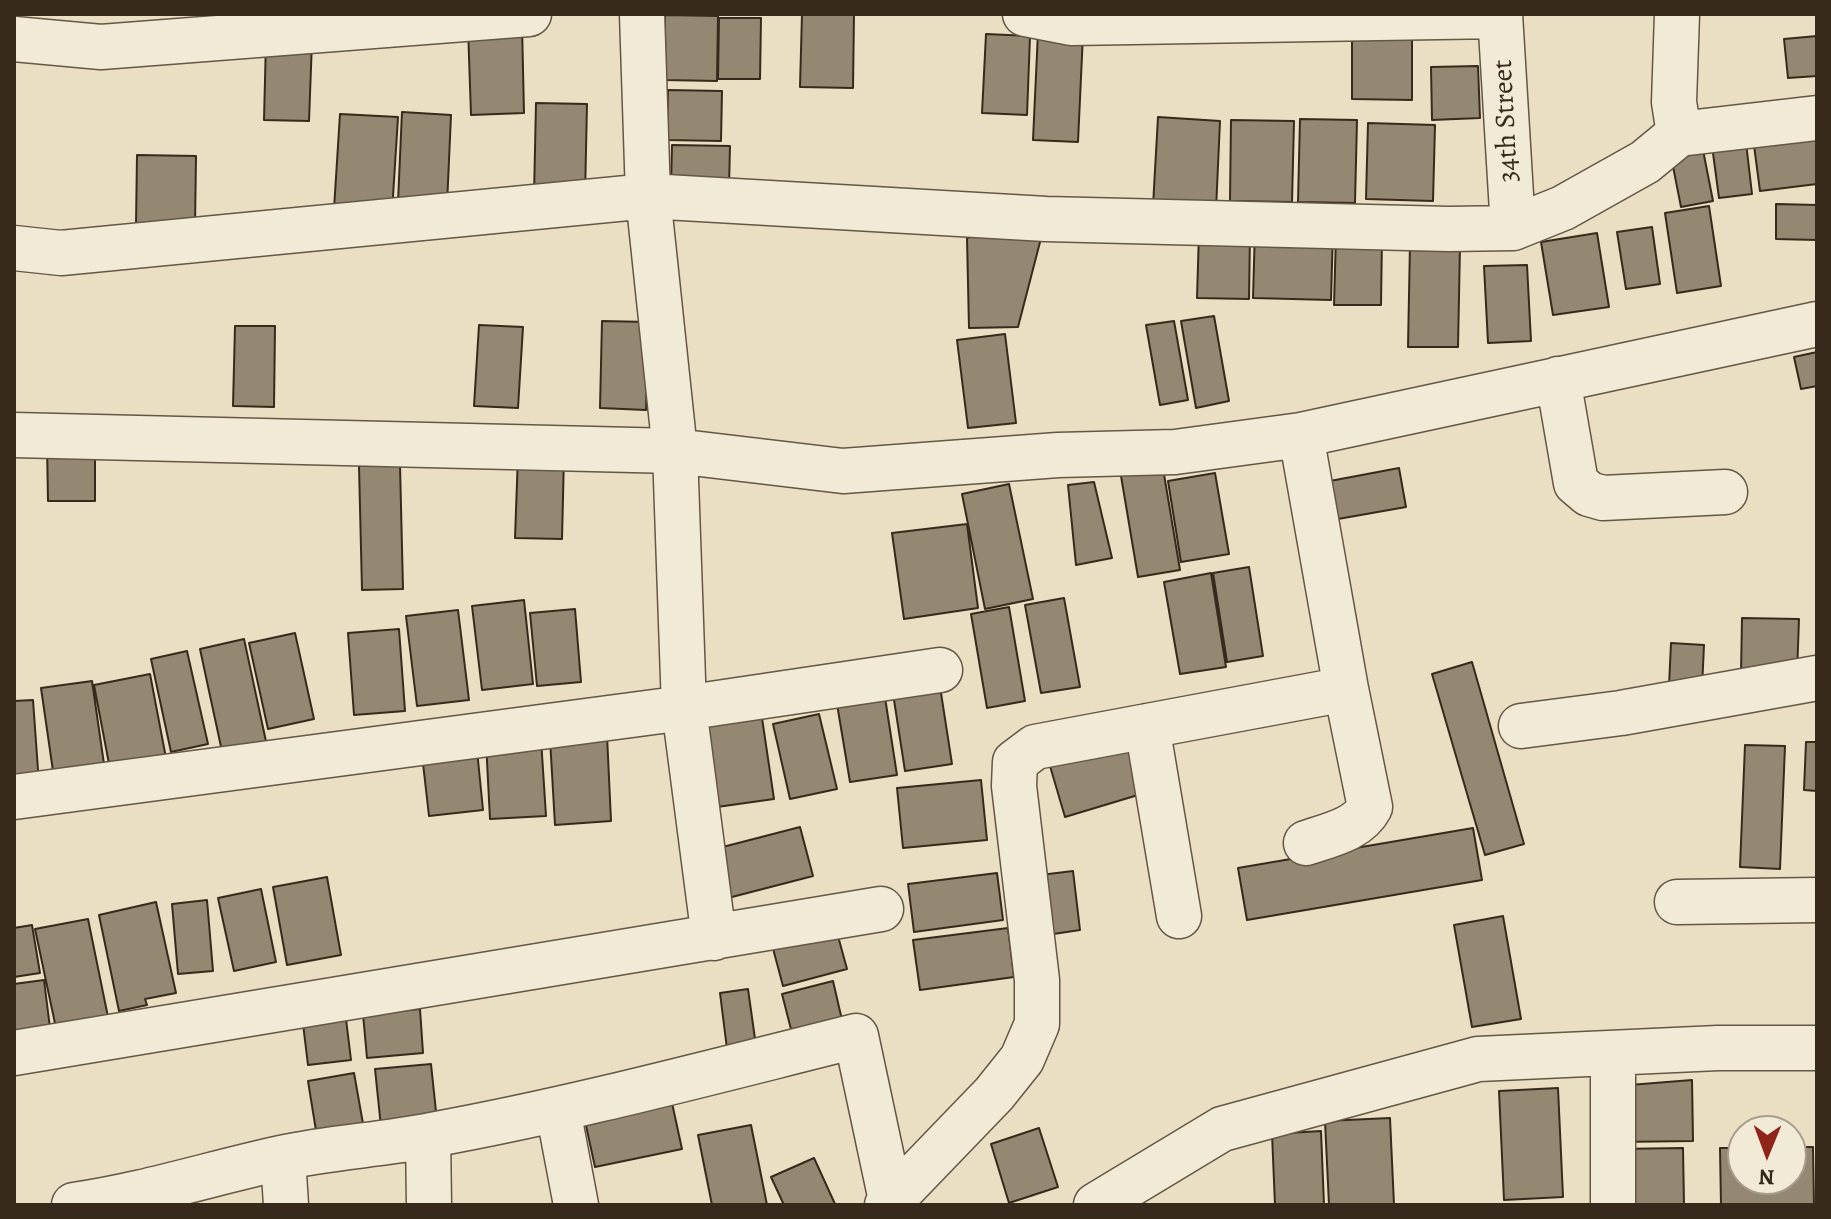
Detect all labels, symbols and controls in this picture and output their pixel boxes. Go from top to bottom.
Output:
street label: 34th Street [1487,59,1527,183]
north arrow [1727,1115,1807,1195]
text: N [1758,1162,1775,1192]

